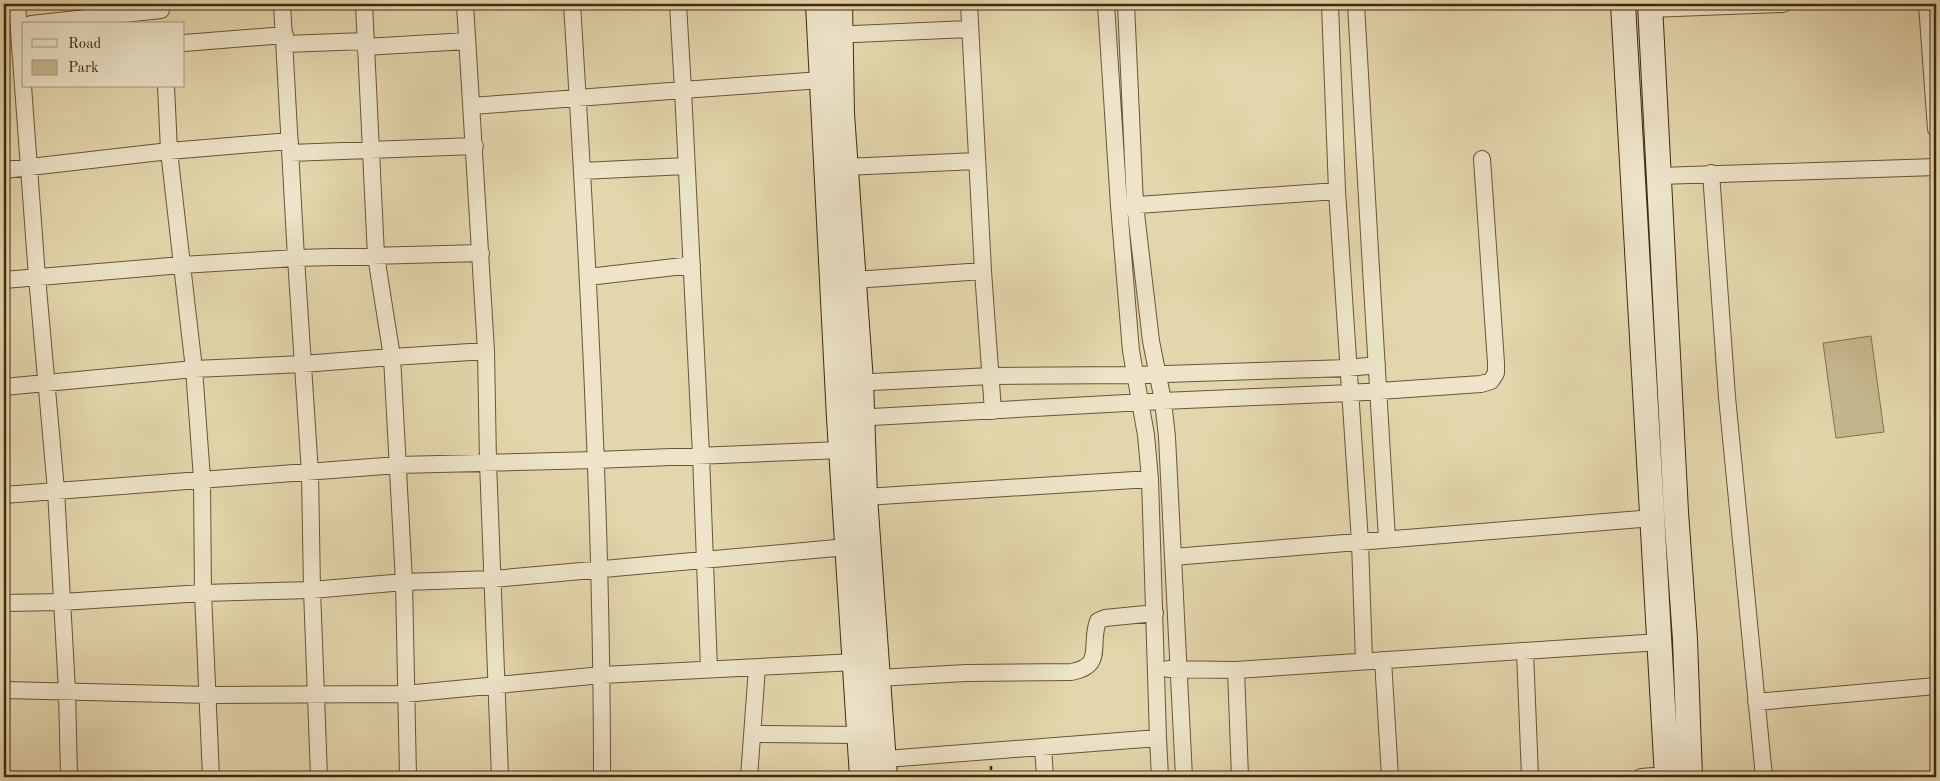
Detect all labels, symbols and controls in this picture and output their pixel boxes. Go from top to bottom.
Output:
legend [22,22,185,88]
text: Road [68,37,102,52]
text: Park [68,61,99,76]

